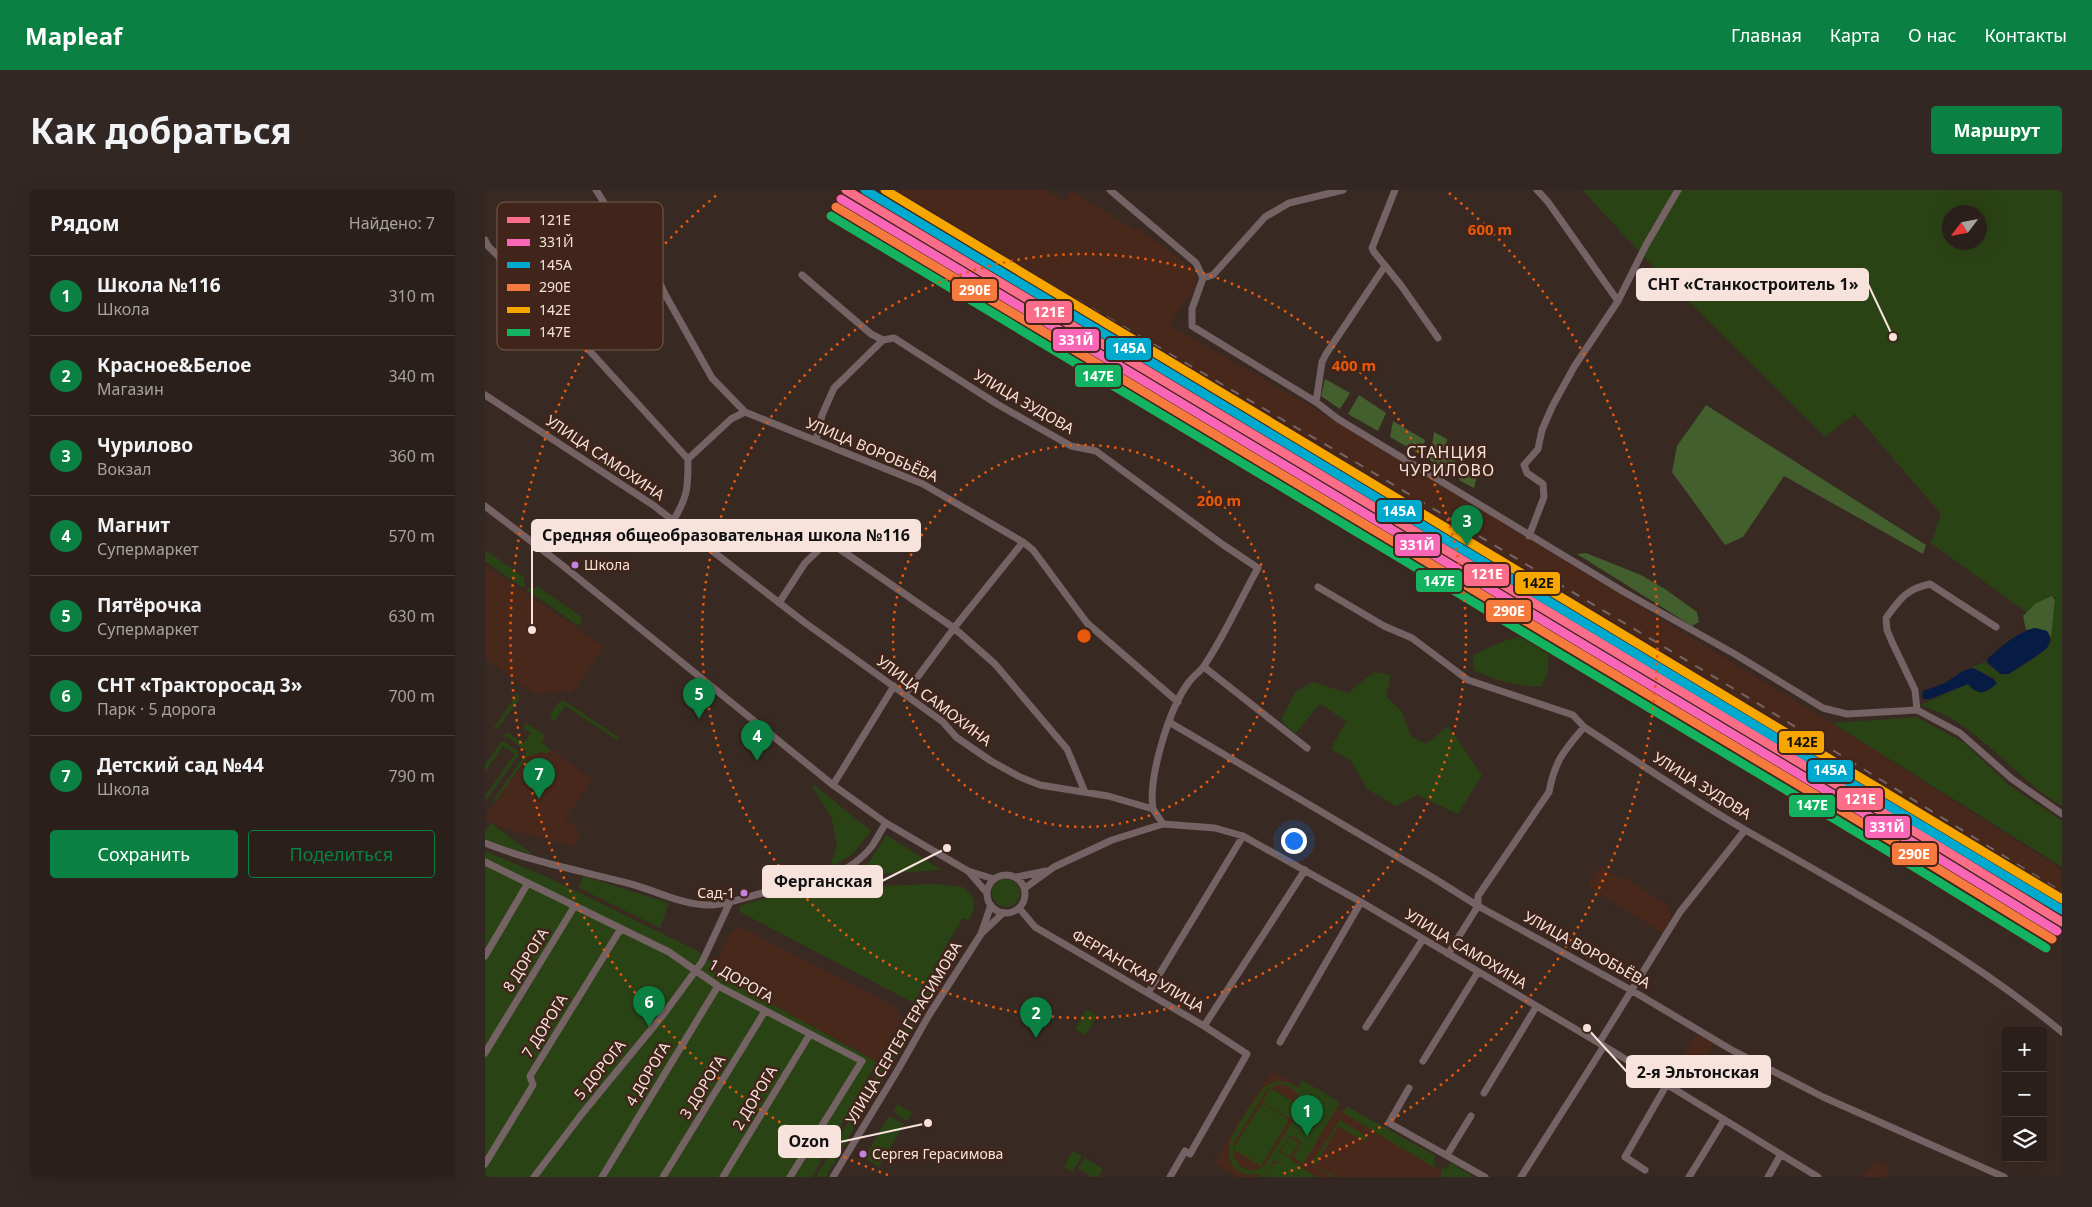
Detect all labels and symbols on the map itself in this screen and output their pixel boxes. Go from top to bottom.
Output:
legend [497,202,663,350]
north arrow [1942,205,1987,250]
text: 121Е [539,210,571,229]
text: 600 m [1468,219,1512,239]
text: 331Й [539,232,574,251]
text: 145А [539,255,572,274]
callout: СНТ «Станкостроитель 1» [1637,269,1868,300]
text: СНТ «Станкостроитель 1» [1648,273,1859,295]
text: 290Е [539,277,571,296]
line badge: 290Е [951,278,998,302]
text: 290Е [959,280,991,299]
text: 142Е [539,300,571,319]
line badge: 121Е [1025,300,1073,324]
text: 121Е [1033,302,1065,321]
text: 147Е [539,322,571,341]
line badge: 331Й [1052,328,1100,352]
text: 331Й [1058,330,1094,349]
line badge: 145А [1105,337,1152,361]
text: 145А [1112,338,1146,357]
text: 400 m [1332,355,1376,375]
street label: УЛИЦА ЗУДОВА [971,364,1079,438]
line badge: 147Е [1074,364,1122,388]
text: 147Е [1082,366,1114,385]
street label: УЛИЦА САМОХИНА [542,410,669,505]
street label: УЛИЦА ВОРОБЬЁВА [803,412,942,486]
district label: СТАНЦИЯ ЧУРИЛОВО [1399,441,1495,481]
text: 200 m [1197,490,1241,510]
line badge: 145А [1376,499,1423,523]
text: 145А [1382,501,1416,520]
pin: 3 [1451,505,1483,546]
callout: Средняя общеобразовательная школа №116 [532,520,920,551]
text: Средняя общеобразовательная школа №116 [542,524,910,546]
line badge: 331Й [1394,533,1441,557]
text: 331Й [1399,535,1435,554]
place label: Школа [584,555,630,574]
marker: Школа [570,560,580,570]
line badge: 121Е [1463,563,1510,587]
text: 121Е [1471,564,1503,583]
line badge: 147Е [1415,569,1463,593]
text: 147Е [1423,571,1455,590]
line badge: 142Е [1514,571,1561,595]
text: 142Е [1522,573,1554,592]
line badge: 290Е [1485,599,1532,623]
text: 290Е [1493,601,1525,620]
centre of rings [1075,627,1093,645]
street label: УЛИЦА САМОХИНА [873,650,996,750]
pin: 5 [683,678,715,719]
pin: 4 [741,720,773,761]
line badge: 142Е [1778,730,1825,754]
text: 142Е [1786,732,1818,751]
street label: УЛИЦА ЗУДОВА [1650,747,1756,824]
pin: 7 [523,758,555,799]
line badge: 145А [1807,759,1854,783]
text: 145А [1813,760,1847,779]
line badge: 121Е [1836,787,1884,811]
text: 121Е [1844,789,1876,808]
line badge: 147Е [1788,794,1836,818]
text: 147Е [1796,795,1828,814]
line badge: 331Й [1864,815,1911,839]
text: 331Й [1869,817,1905,836]
your location [1281,828,1307,854]
line badge: 290Е [1891,842,1938,866]
text: 290Е [1898,844,1930,863]
callout: Ферганская [763,866,882,897]
text: Ферганская [774,870,872,892]
place label: Сад-1 [697,883,735,902]
marker: Сад-1 [739,888,749,898]
street label: УЛИЦА САМОХИНА [1402,904,1532,993]
street label: УЛИЦА ВОРОБЬЁВА [1521,906,1655,992]
street label: 8 ДОРОГА [498,924,553,995]
street label: ФЕРГАНСКАЯ УЛИЦА [1069,924,1209,1016]
street label: УЛИЦА СЕРГЕЯ ГЕРАСИМОВА [841,937,966,1127]
street label: 1 ДОРОГА [706,954,778,1007]
pin: 6 [633,986,665,1027]
street label: 7 ДОРОГА [517,990,572,1061]
pin: 2 [1020,997,1052,1038]
street label: 5 ДОРОГА [569,1035,630,1103]
street label: 4 ДОРОГА [620,1037,674,1109]
street label: 3 ДОРОГА [675,1051,730,1122]
callout: 2-я Эльтонская [1627,1056,1770,1087]
street label: 2 ДОРОГА [727,1061,781,1133]
text: 2-я Эльтонская [1637,1061,1759,1083]
pin: 1 [1291,1095,1323,1136]
callout: Ozon [779,1126,840,1157]
text: Ozon [789,1130,829,1152]
place label: Сергея Герасимова [872,1144,1003,1163]
marker: Сергея Герасимова [858,1149,868,1159]

